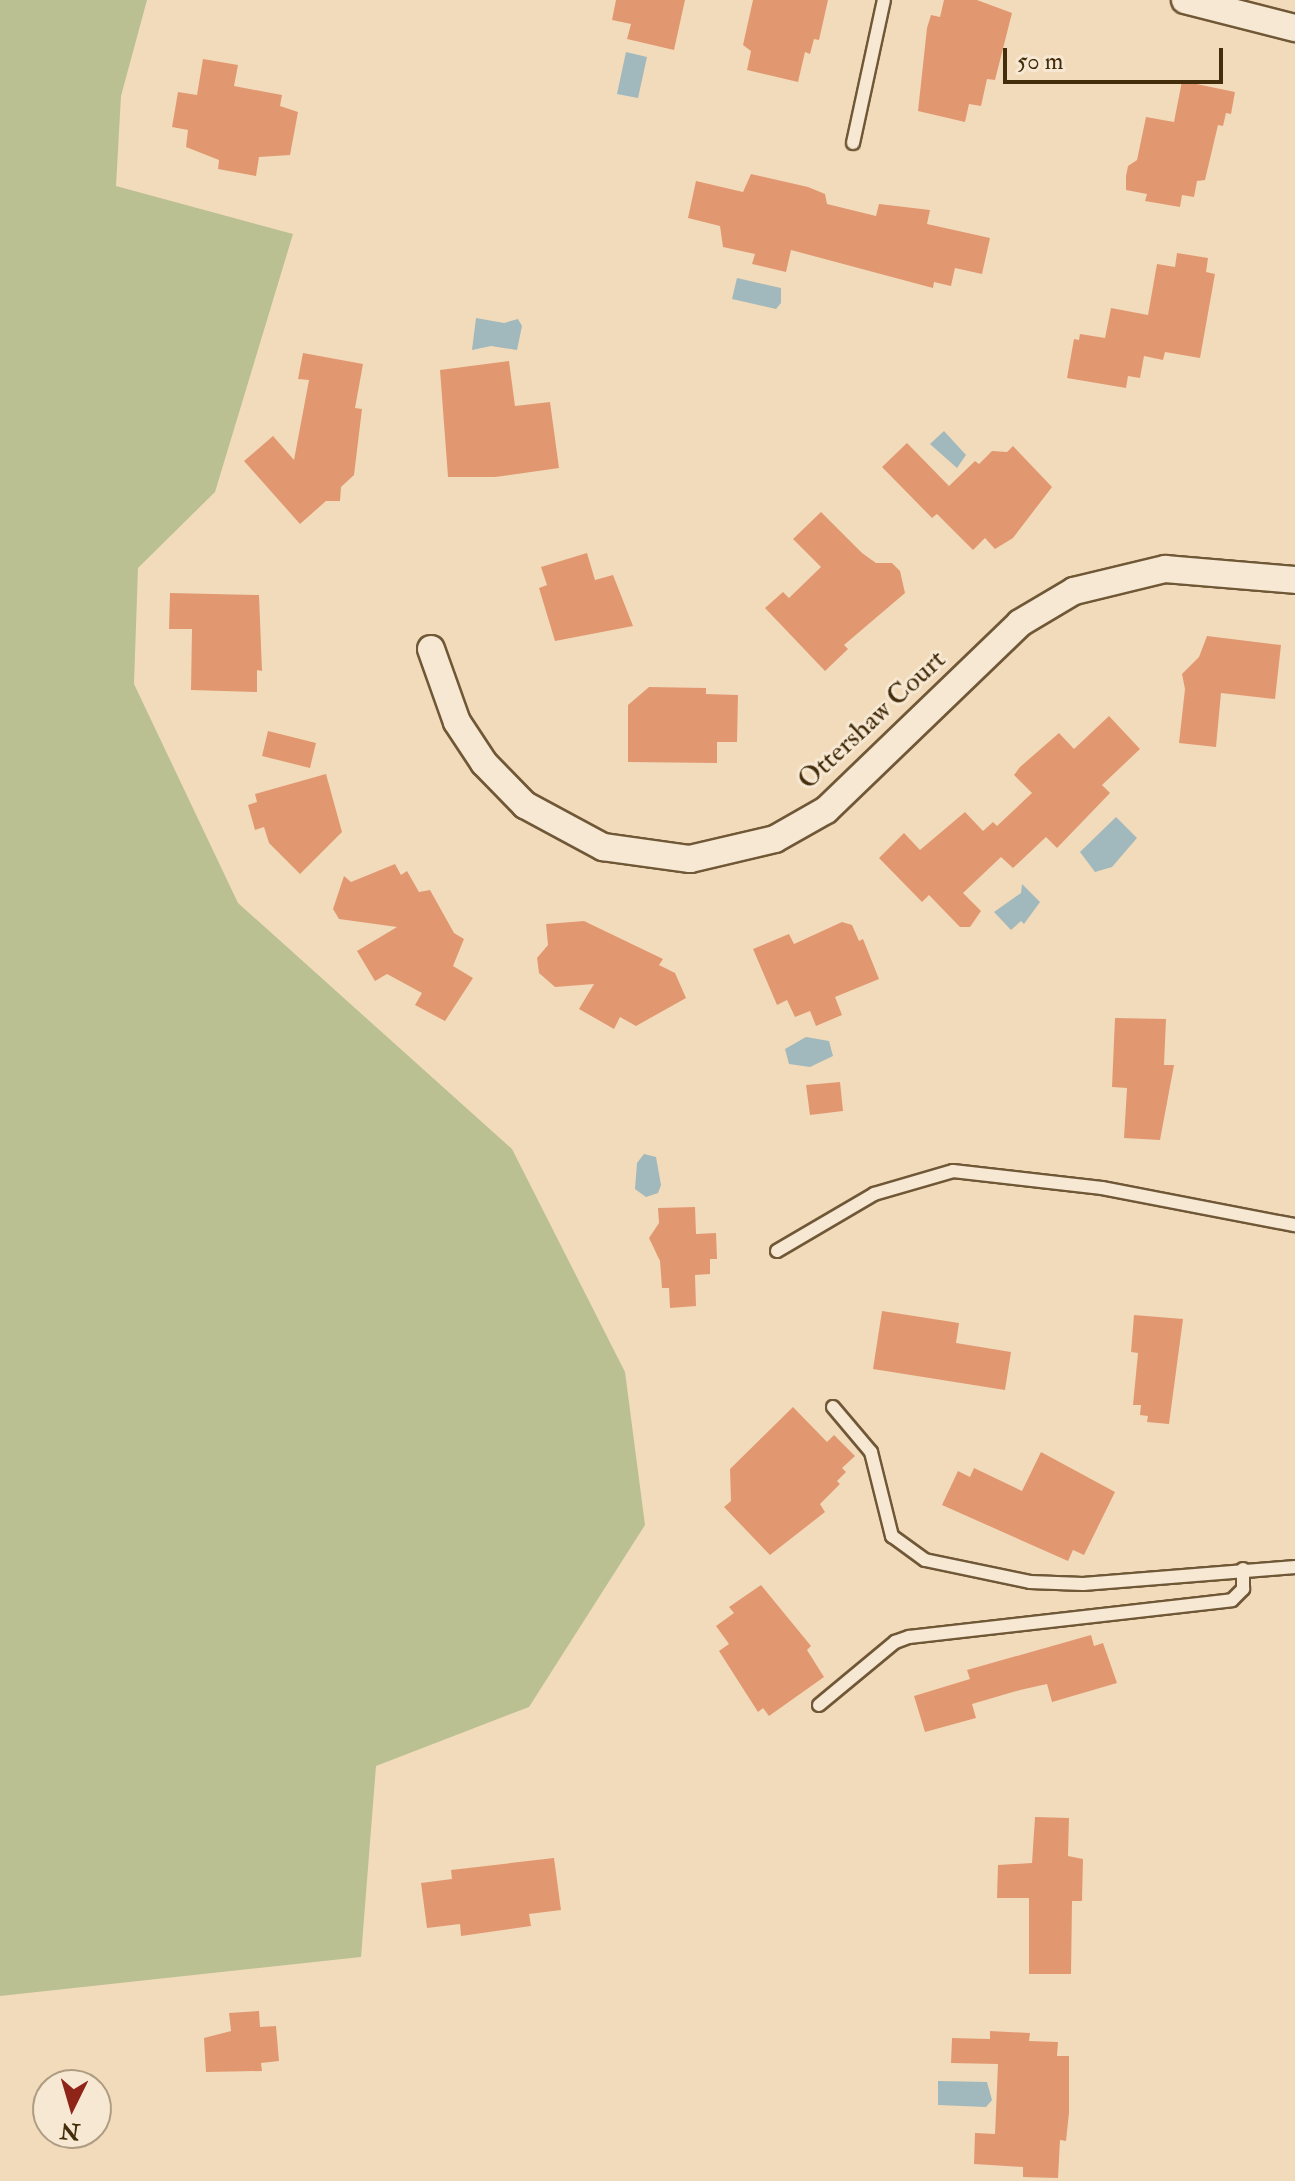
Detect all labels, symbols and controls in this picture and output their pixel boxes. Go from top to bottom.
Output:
scale bar [1007,32,1227,82]
text: 50 m [1017,46,1063,77]
street label: Ottershaw Court [791,643,953,797]
north arrow [32,2069,112,2149]
text: N [59,2116,81,2146]

